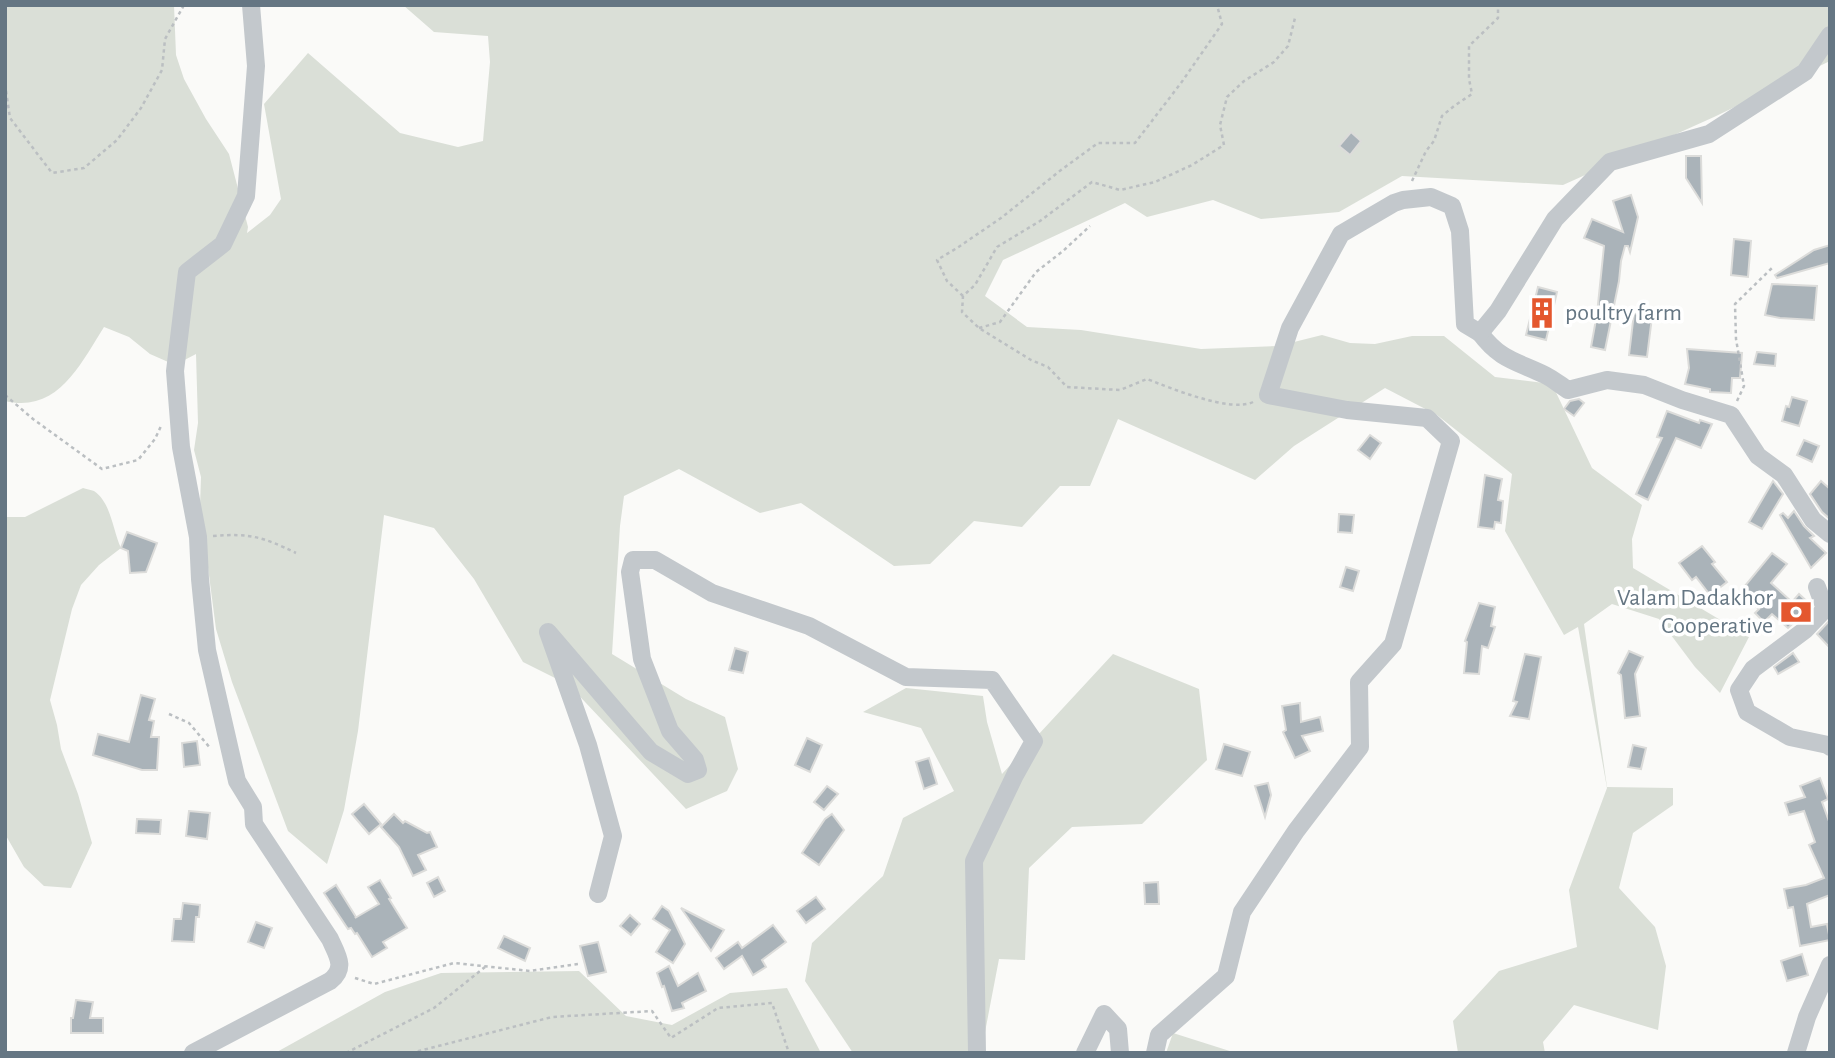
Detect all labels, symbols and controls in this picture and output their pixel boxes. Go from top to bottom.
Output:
building icon: poultry farm [1525,296,1559,330]
place label: poultry farm [1565,301,1682,325]
place label: Valam Dadakhor Cooperative [1617,586,1773,638]
bank icon: Valam Dadakhor Cooperative [1779,595,1813,629]

